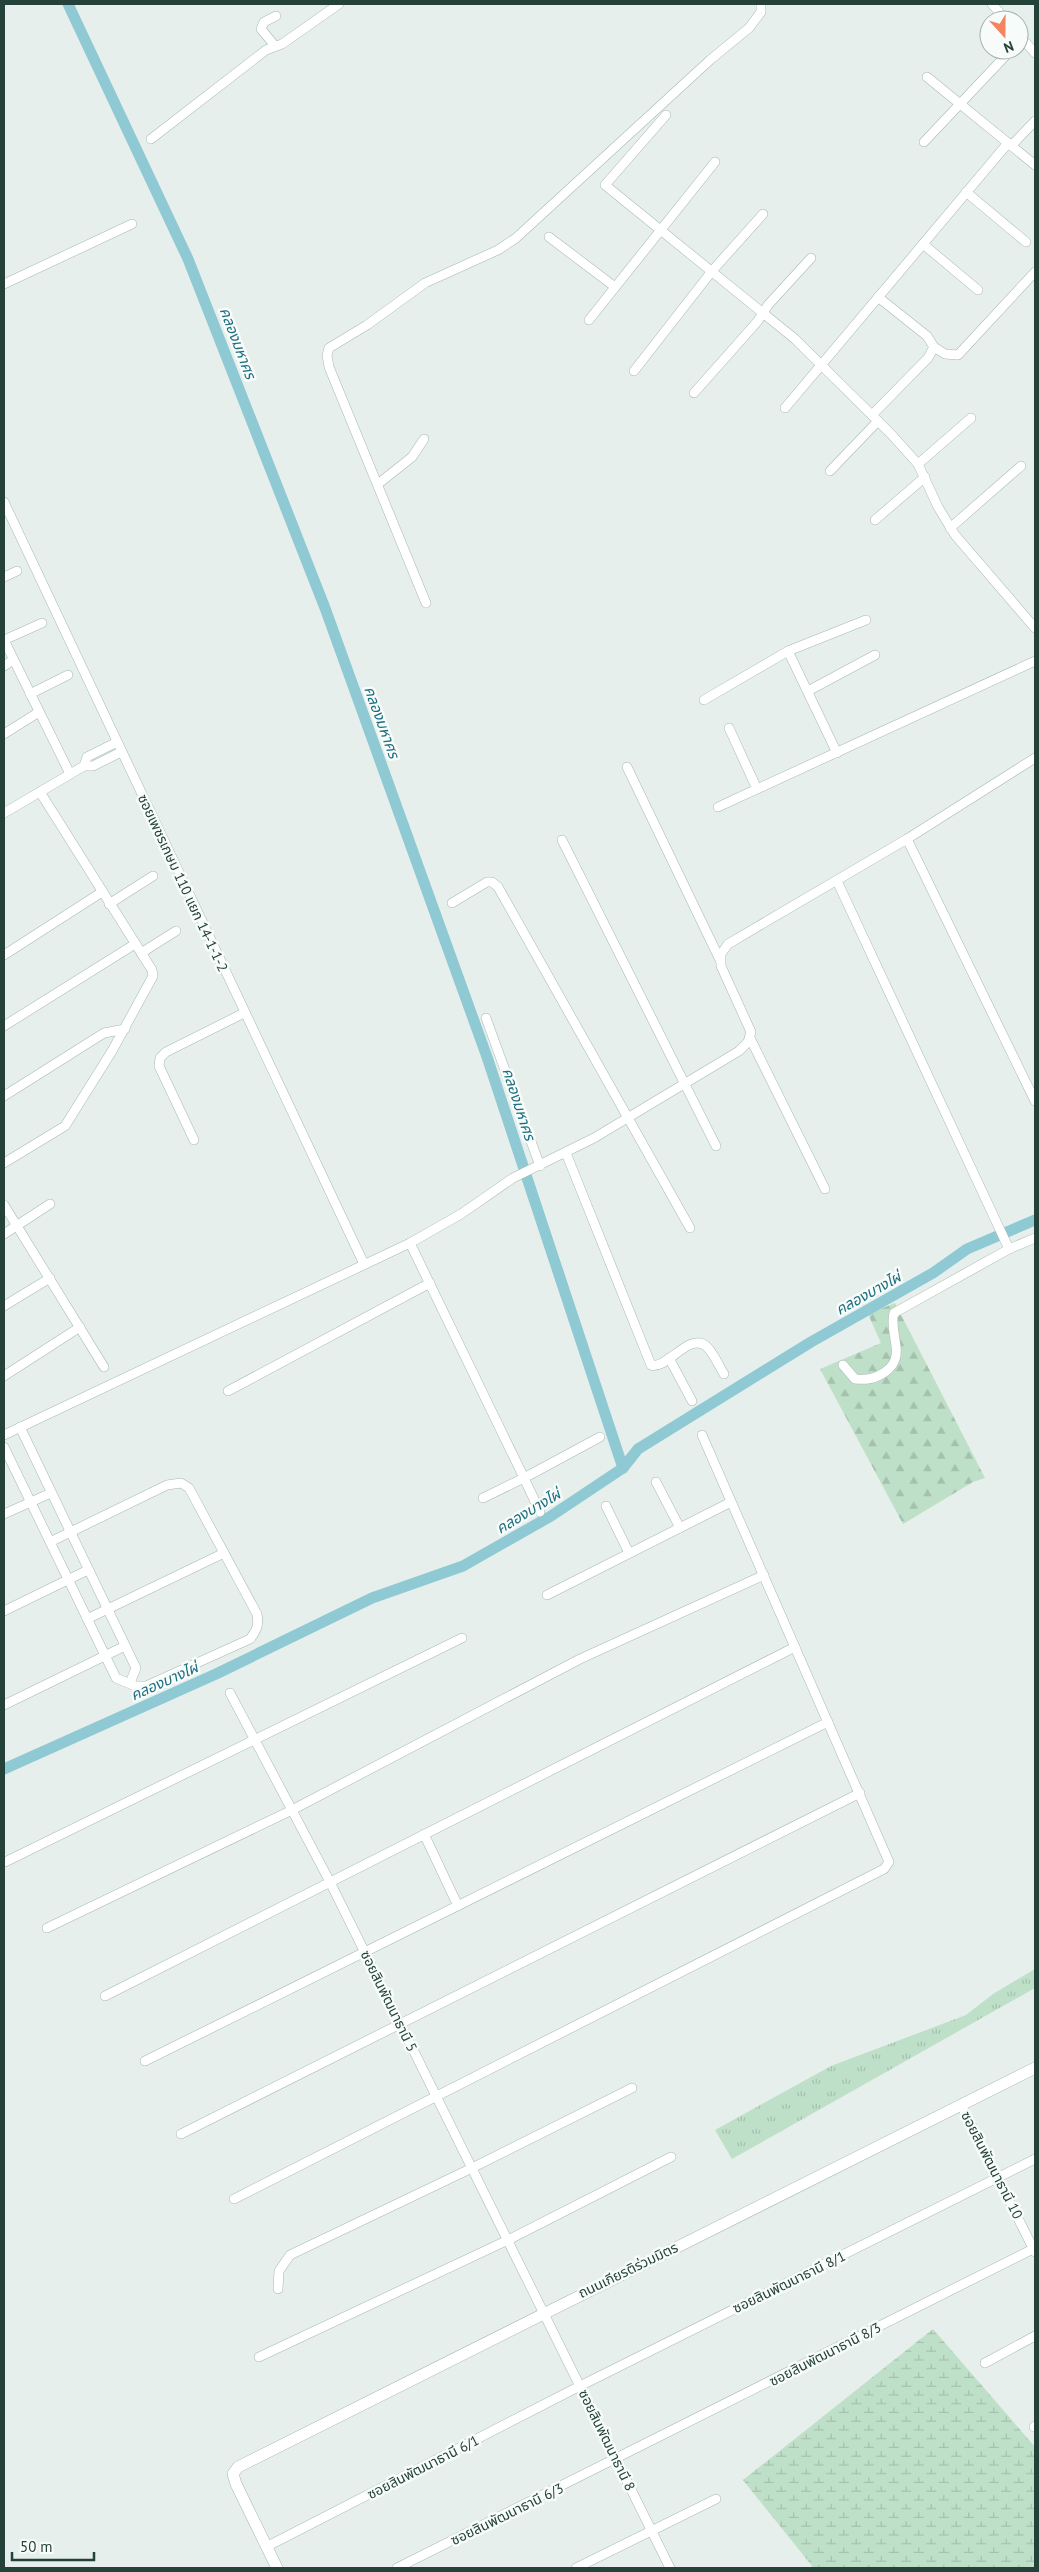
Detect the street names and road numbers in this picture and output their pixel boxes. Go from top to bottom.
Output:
street label: ซอยเพชรเกษม 110 แยก 14-1-1-2 [134,791,232,975]
street label: ซอยสินพัฒนาธานี 5 [357,1947,421,2055]
street label: ซอยสินพัฒนาธานี 10 [957,2108,1027,2222]
street label: ถนนเกียรติร่วมมิตร [575,2238,681,2302]
street label: ซอยสินพัฒนาธานี 8/1 [730,2247,848,2317]
street label: ซอยสินพัฒนาธานี 8/3 [766,2318,884,2390]
street label: ซอยสินพัฒนาธานี 8 [575,2386,639,2494]
street label: ซอยสินพัฒนาธานี 6/1 [364,2431,482,2503]
street label: ซอยสินพัฒนาธานี 6/3 [448,2479,566,2549]

